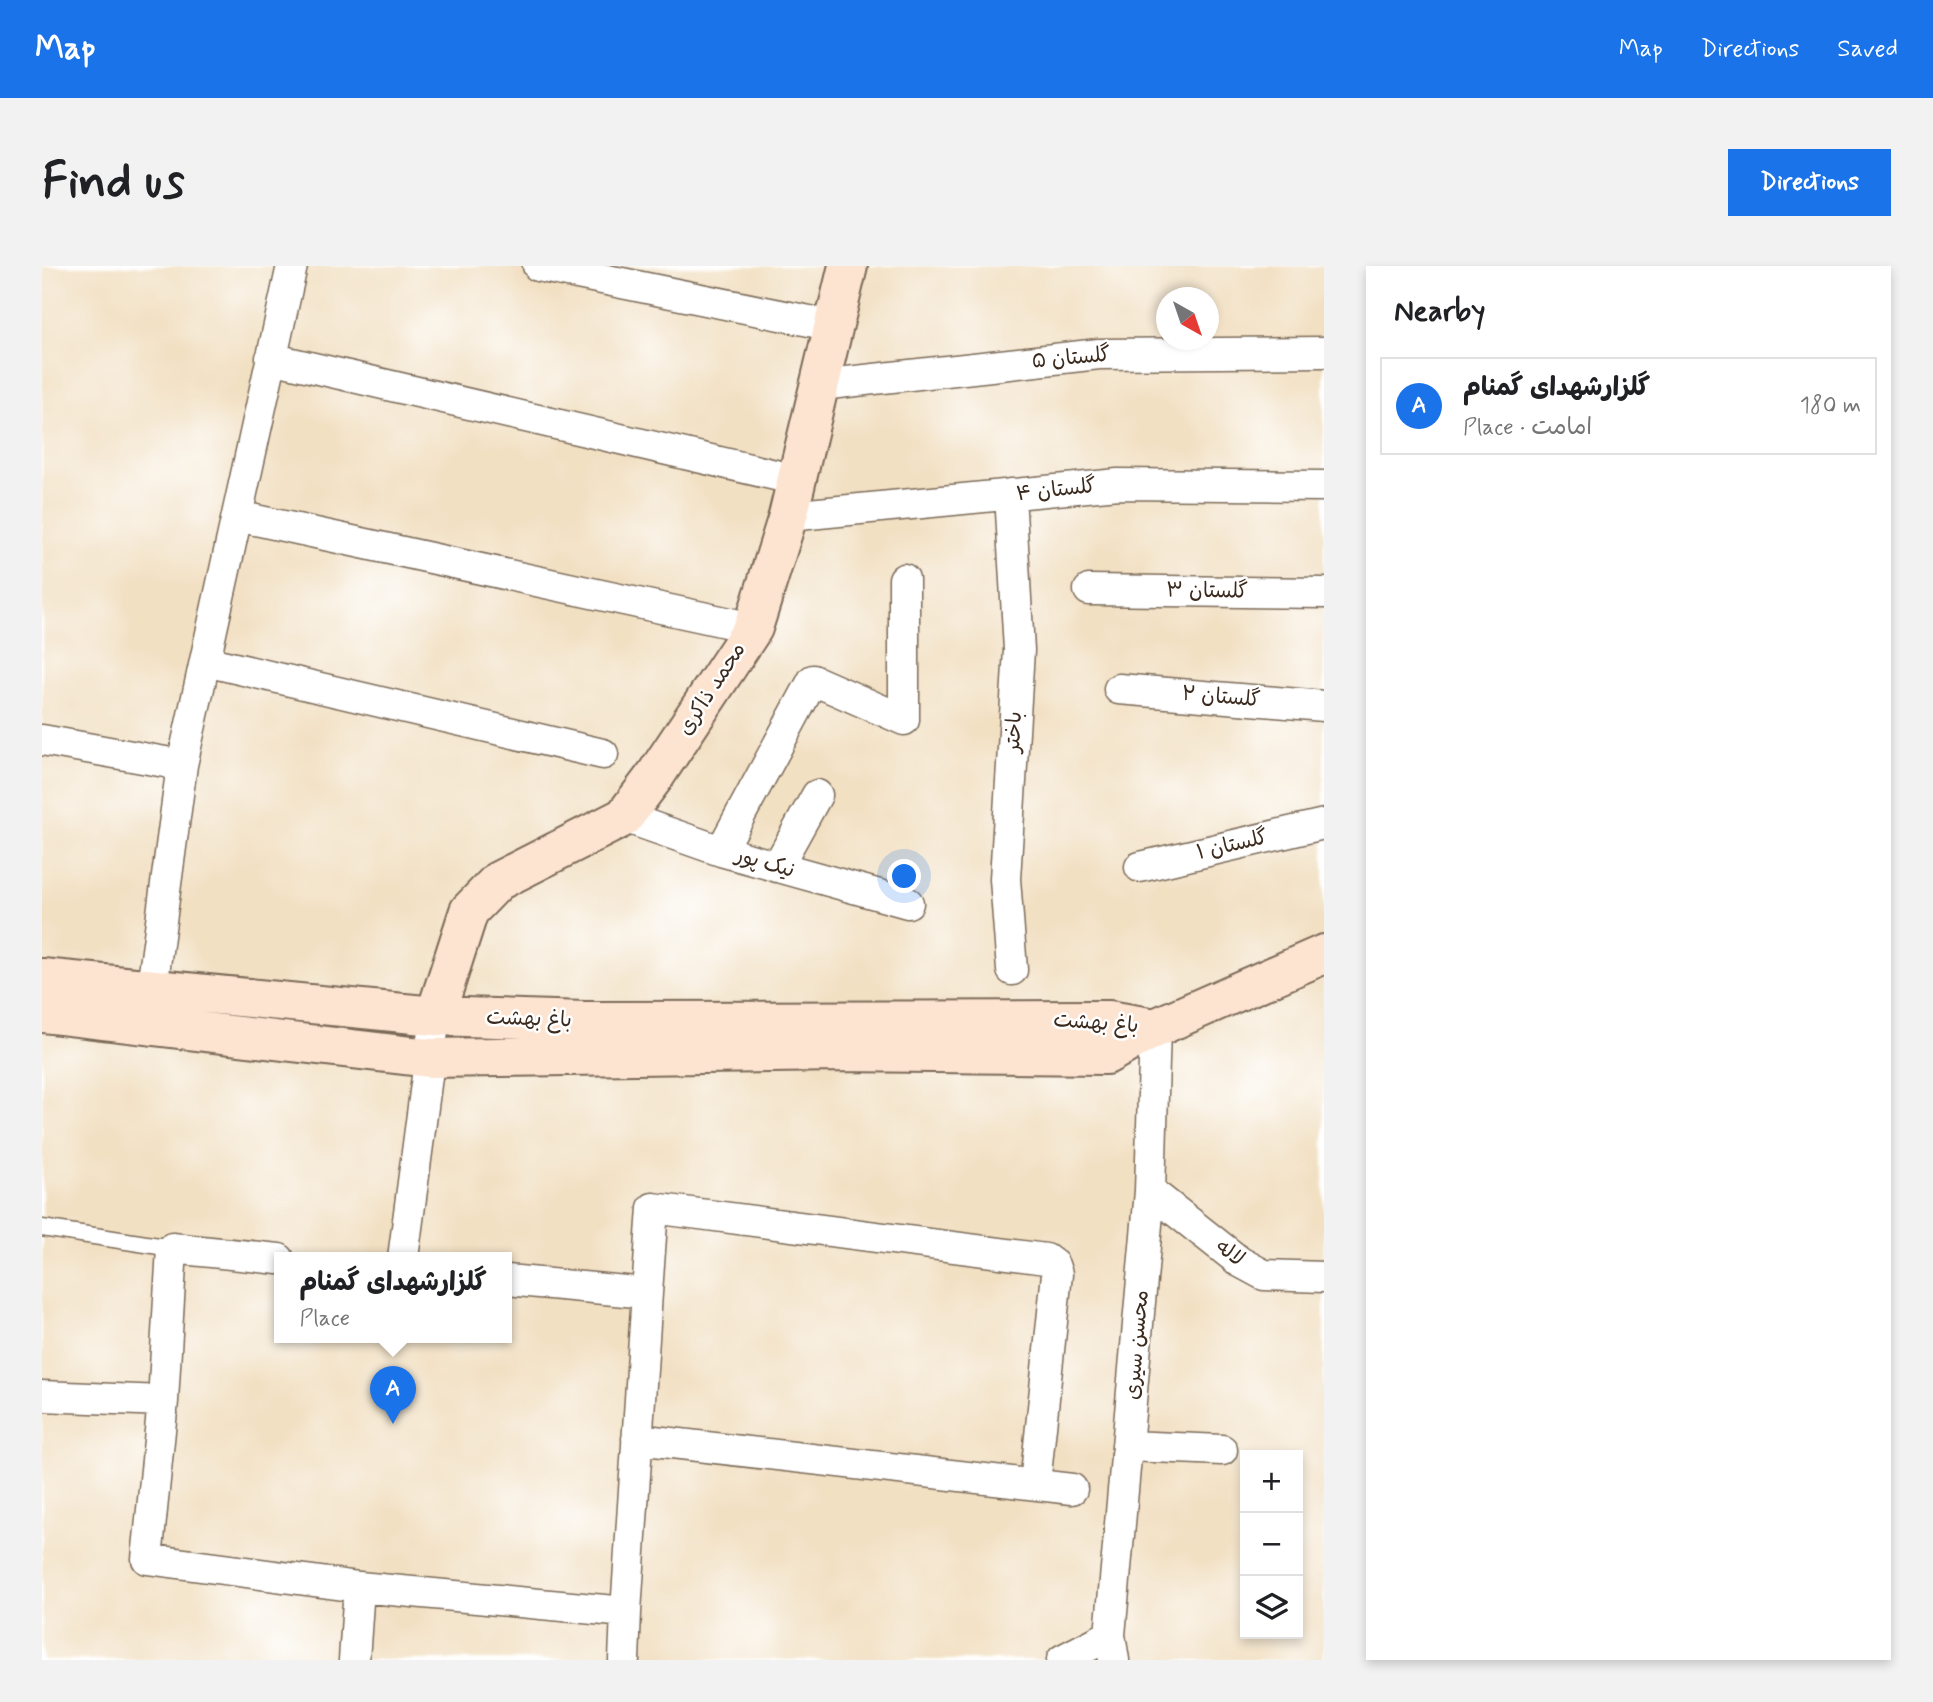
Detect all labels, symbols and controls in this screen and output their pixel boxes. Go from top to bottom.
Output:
text: Map [35,27,95,71]
text: Map [1619,34,1663,65]
text: Directions [1701,34,1799,65]
text: Saved [1837,34,1898,65]
button: Directions [1728,149,1891,216]
text: Find us [42,150,185,215]
north arrow [1156,287,1219,350]
text: Nearby [1394,292,1485,331]
street label: گلستان ۵ [1030,341,1112,375]
text: گلزارشهدای گمنام [1463,371,1650,405]
text: A [1411,391,1427,421]
text: 180 m [1800,391,1861,421]
text: Place · امامت [1463,413,1592,443]
street label: گلستان ۴ [1015,472,1097,508]
street label: گلستان ۳ [1166,576,1248,606]
street label: محمد ذاکری [672,637,752,741]
street label: گلستان ۲ [1181,680,1261,714]
street label: باختر [999,711,1029,755]
street label: گلستان ۱ [1194,823,1270,867]
street label: نیک پور [730,841,798,885]
your location [887,859,921,893]
street label: باغ بهشت [486,1004,572,1034]
street label: باغ بهشت [1052,1006,1140,1040]
street label: لاله [1210,1233,1250,1273]
popup [274,1252,512,1343]
text: گلزارشهدای گمنام [299,1266,487,1300]
street label: محسن سیری [1118,1289,1156,1401]
text: Place [299,1304,350,1334]
pin: A [370,1366,416,1424]
map controls [1240,1450,1303,1639]
button: + [1240,1450,1303,1513]
button: − [1240,1513,1303,1576]
button: layers [1240,1576,1303,1639]

